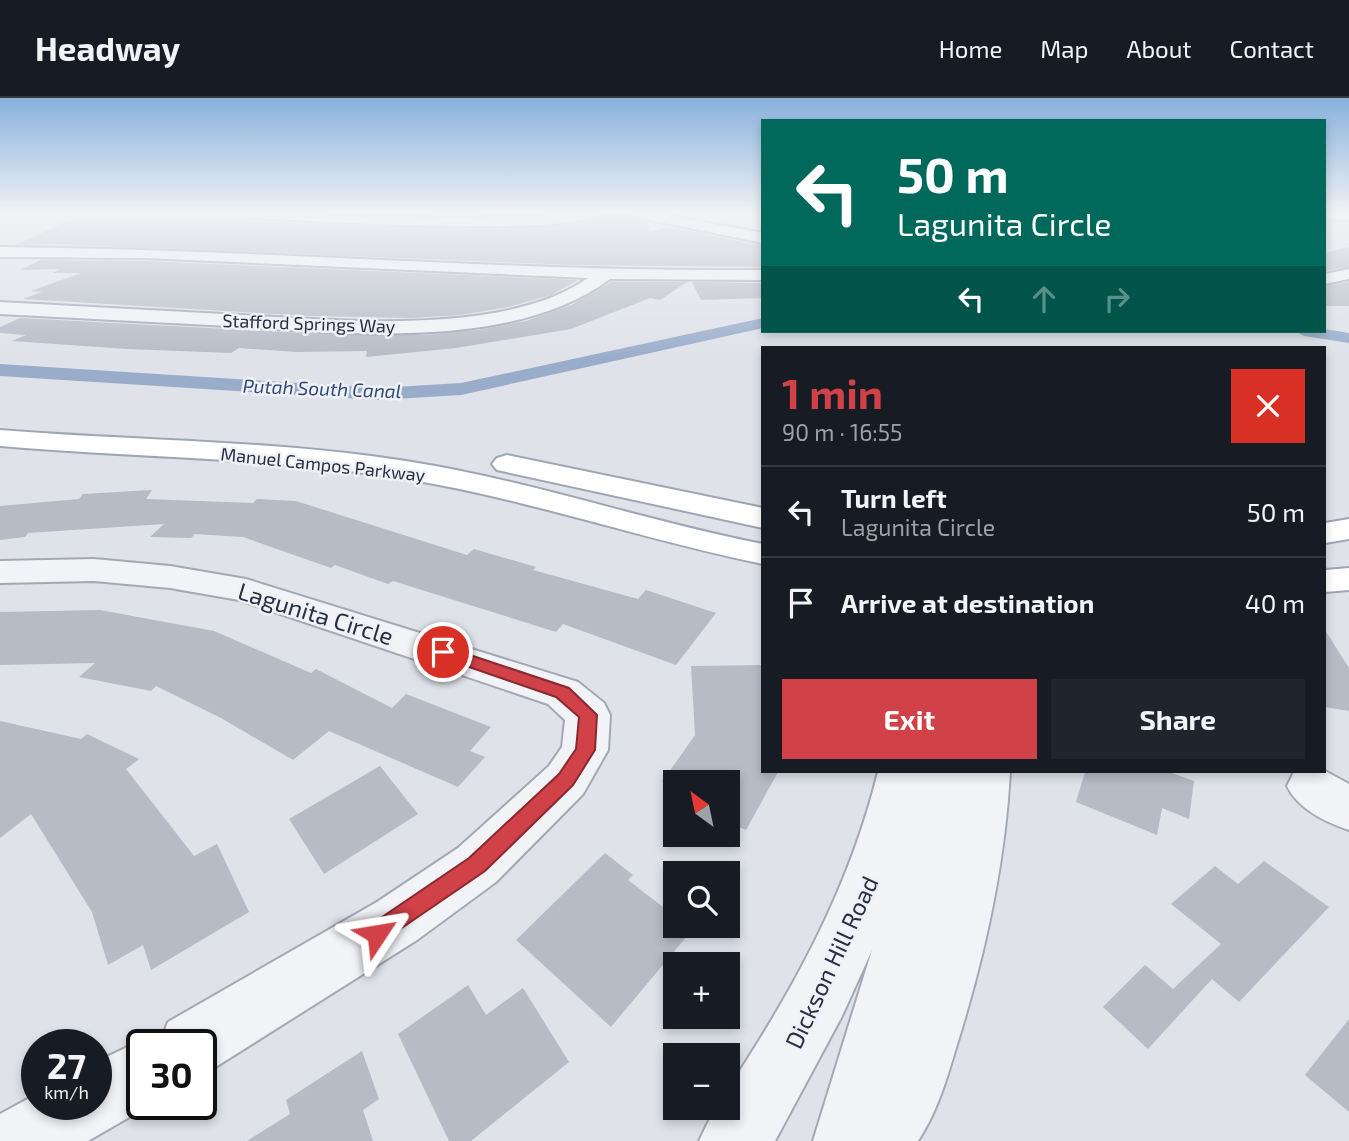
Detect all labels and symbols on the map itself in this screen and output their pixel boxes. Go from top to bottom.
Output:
street label: Stafford Springs Way [222,309,396,337]
water label: Putah South Canal [242,374,402,402]
street label: Manuel Campos Parkway [220,442,427,486]
street label: Lagunita Circle [235,576,397,650]
pin [413,622,473,682]
north arrow [663,770,740,847]
street label: Dickson Hill Road [778,871,884,1053]
position arrow [340,897,414,971]
speed limit sign: 30 [126,1029,217,1120]

